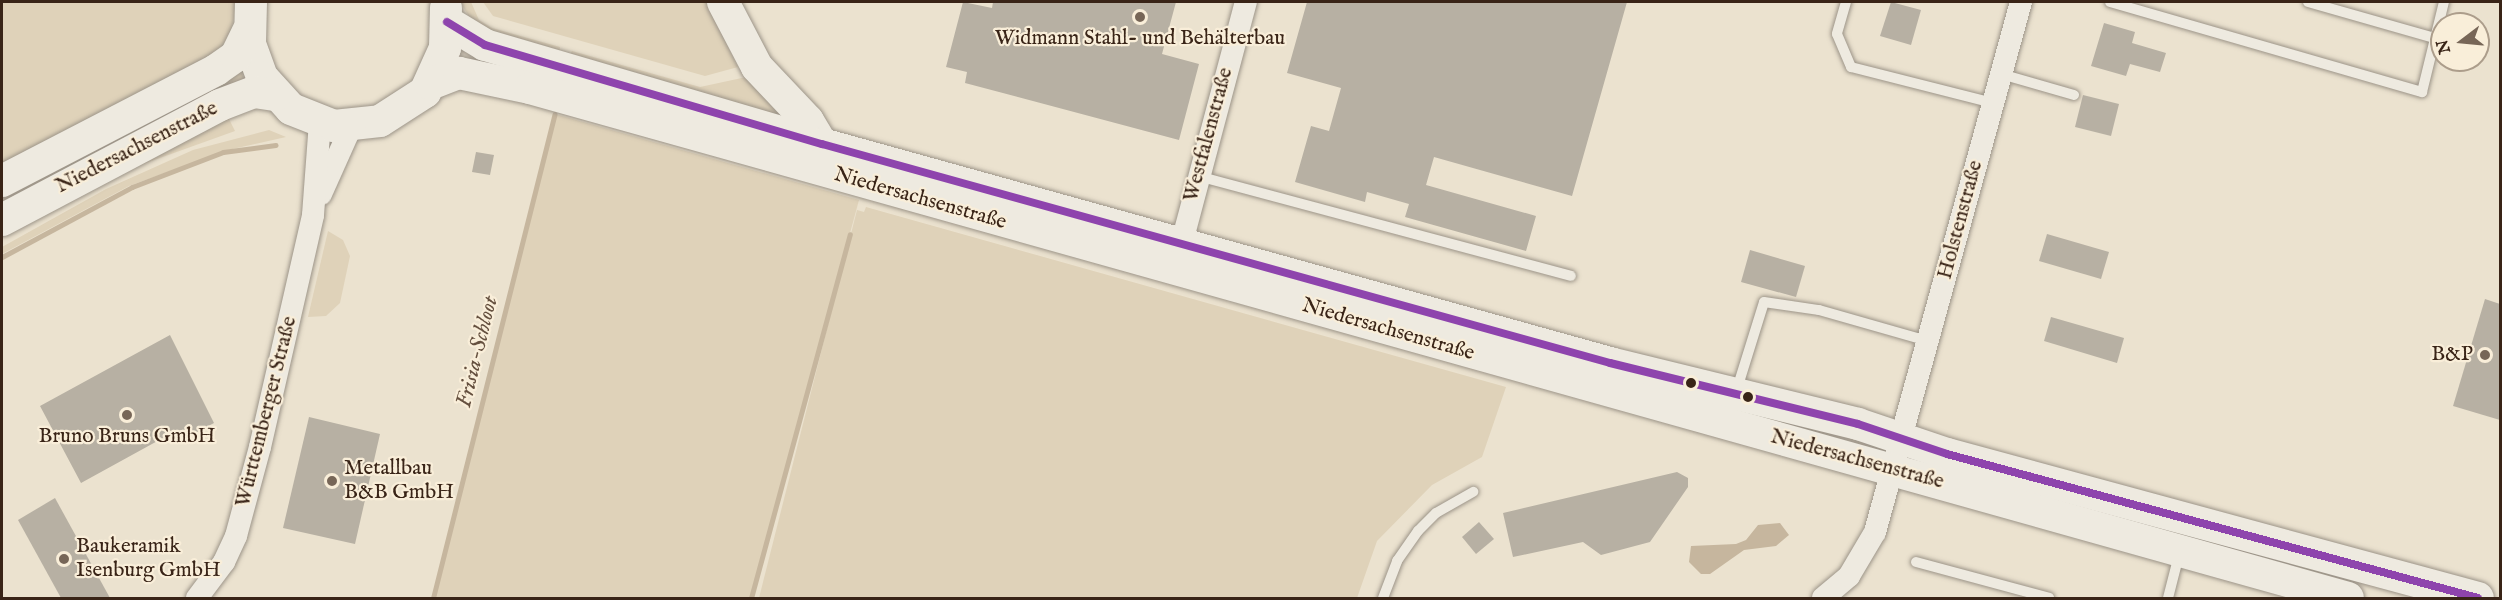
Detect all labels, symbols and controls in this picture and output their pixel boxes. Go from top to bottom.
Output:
marker: Widmann Stahl- und Behälterbau [1133,10,1147,24]
north arrow [2430,12,2490,72]
place label: Widmann Stahl- und Behälterbau [995,26,1285,52]
text: N [2433,37,2456,56]
street label: Westfalenstraße [1179,65,1239,205]
street label: Niedersachsenstraße [52,96,222,200]
street label: Holstenstraße [1933,158,1989,282]
street label: Niedersachsenstraße [831,162,1009,236]
street label: Niedersachsenstraße [1299,293,1477,367]
water label: Frisia-Schloot [451,294,505,410]
street label: Württemberger Straße [231,314,303,510]
place label: B&P [2431,342,2473,368]
marker: B&P [2478,348,2492,362]
unlabelled marker [1685,377,1697,389]
unlabelled marker [1742,391,1754,403]
marker: Bruno Bruns GmbH [120,408,134,422]
place label: Bruno Bruns GmbH [38,424,216,450]
street label: Niedersachsenstraße [1768,425,1946,495]
place label: Metallbau B&B GmbH [344,456,454,506]
marker: Metallbau B&B GmbH [325,474,339,488]
place label: Baukeramik Isenburg GmbH [76,534,221,584]
marker: Baukeramik Isenburg GmbH [57,552,71,566]

